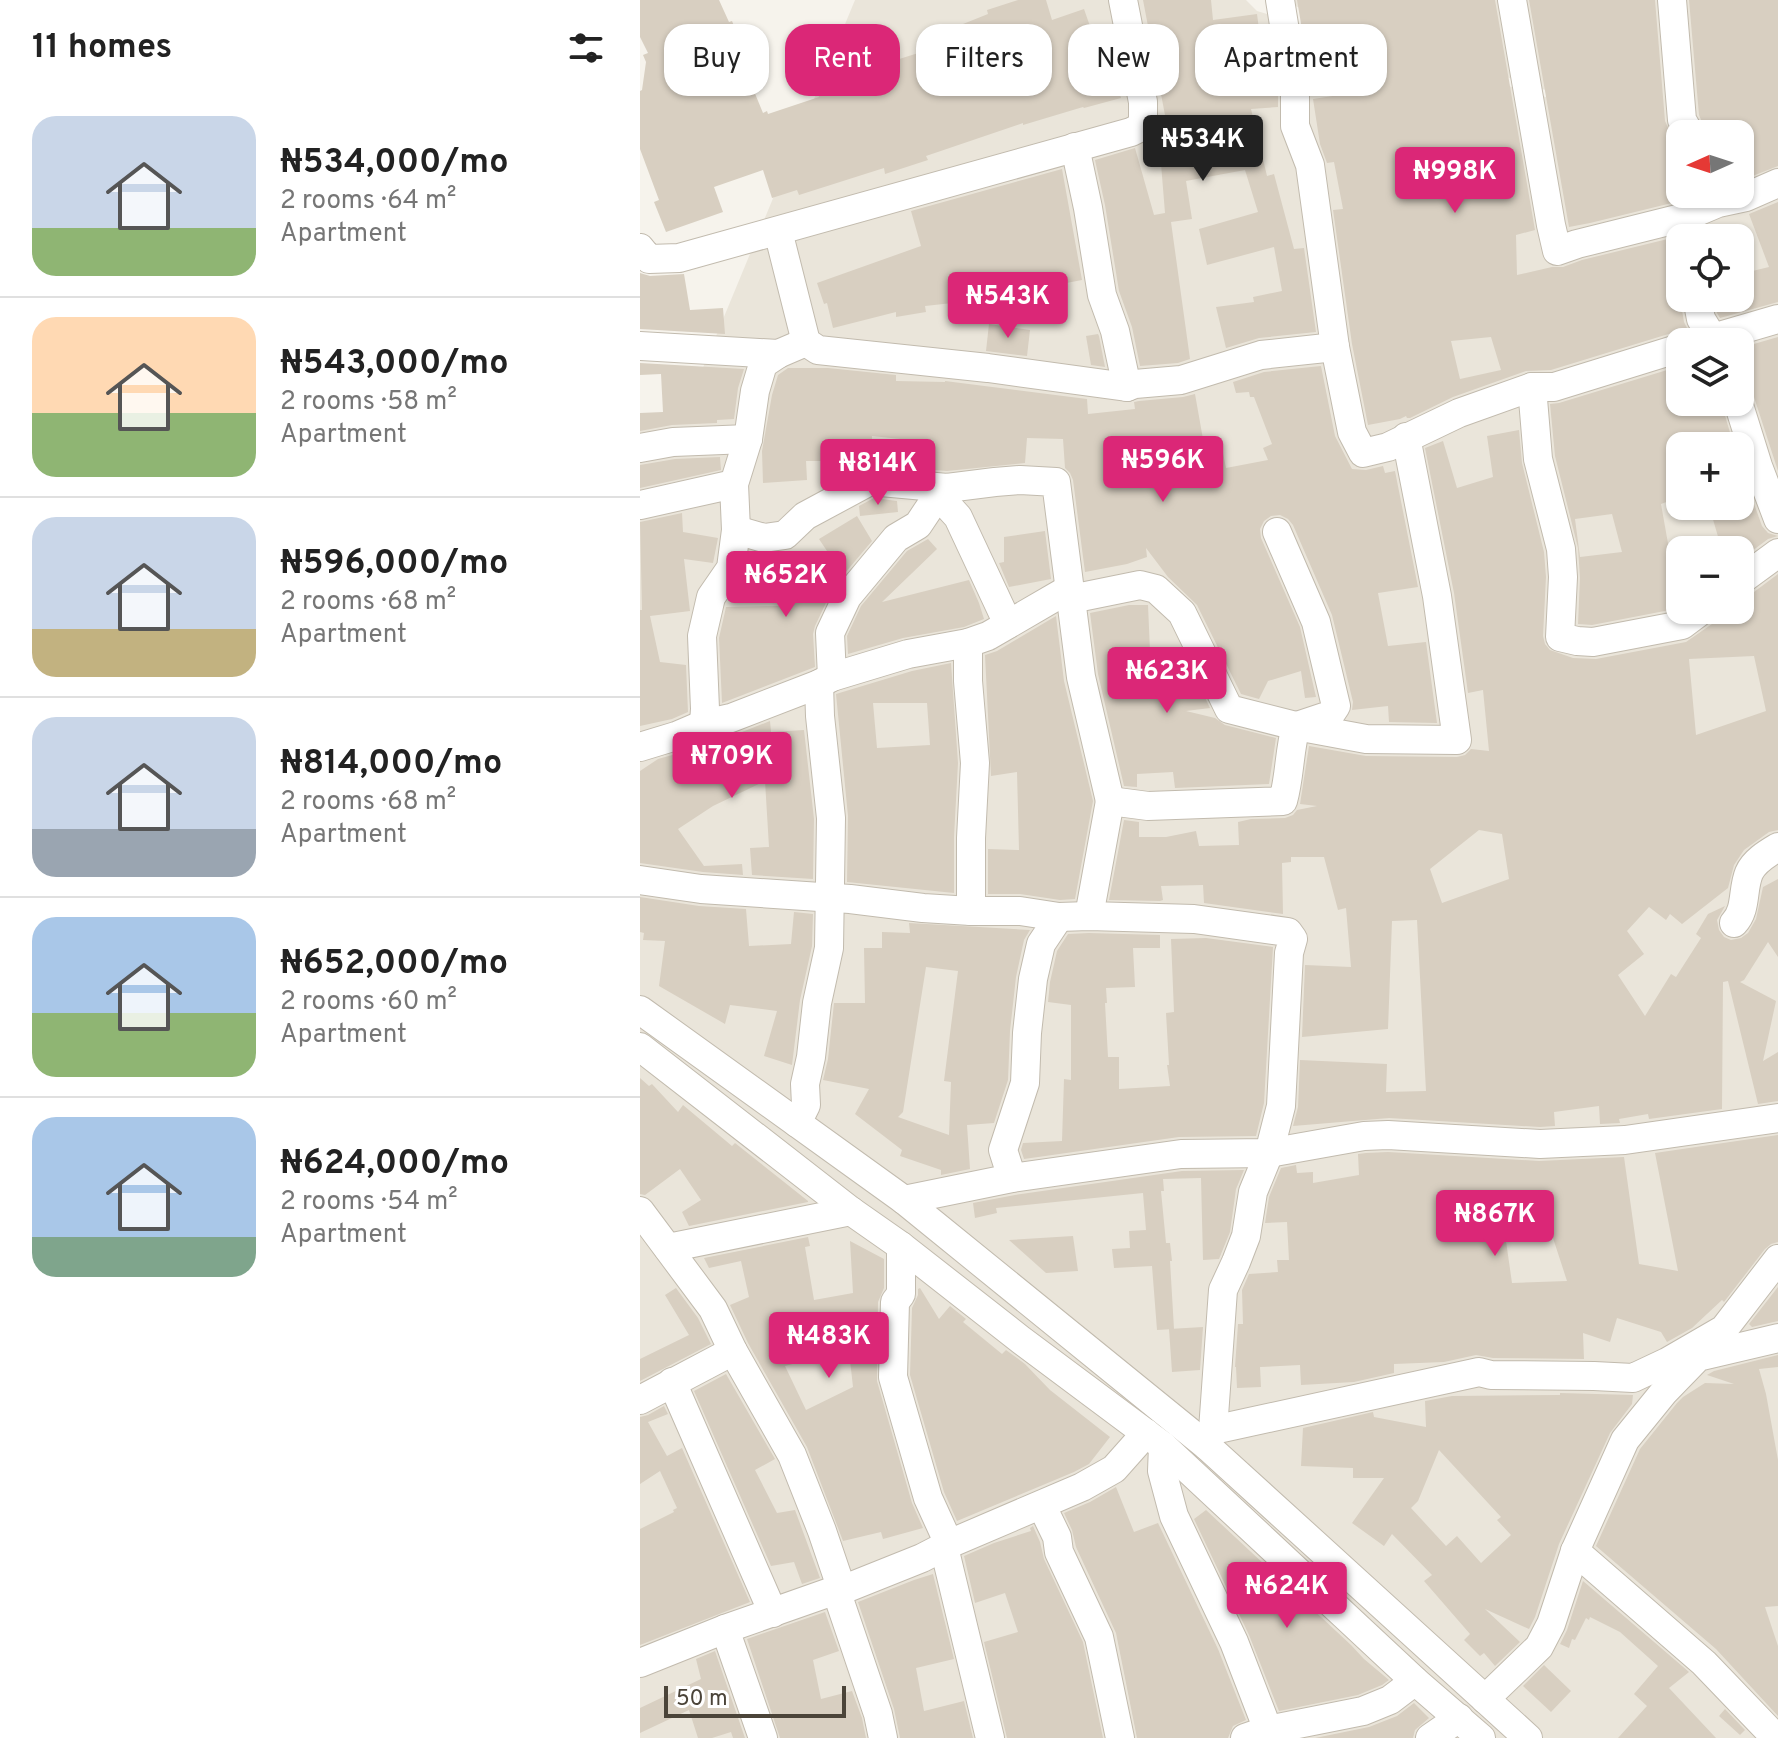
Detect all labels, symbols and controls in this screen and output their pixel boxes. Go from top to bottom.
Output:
chip: Buy [664,24,769,96]
chip: Rent [785,24,900,96]
chip: Filters [916,24,1052,96]
chip: New [1068,24,1179,96]
chip: Apartment [1195,24,1387,96]
icon: filters [564,26,608,70]
text: 11 homes [32,27,172,70]
pin: ₦534K [1147,115,1259,183]
north arrow [1666,120,1754,208]
map controls [1666,120,1754,624]
text: ₦534K [1161,124,1245,157]
text: ₦534,000/mo [280,142,509,185]
pin: ₦998K [1399,147,1511,215]
icon: home [96,148,192,244]
text: ₦998K [1413,156,1497,189]
text: 2 rooms · 64 m² [280,185,456,218]
text: Apartment [280,218,407,251]
button: locate [1666,224,1754,312]
pin: ₦543K [952,272,1064,340]
text: ₦543K [966,281,1050,314]
button: layers [1666,328,1754,416]
text: ₦543,000/mo [280,343,508,386]
icon: home [96,349,192,445]
text: 2 rooms · 58 m² [280,386,457,419]
text: Apartment [280,419,407,452]
button: + [1666,432,1754,520]
pin: ₦596K [1107,436,1219,504]
pin: ₦814K [822,439,934,507]
text: ₦596K [1121,445,1205,478]
text: ₦814K [838,448,918,481]
button: − [1666,536,1754,624]
text: ₦596,000/mo [280,543,508,586]
icon: home [96,549,192,645]
pin: ₦652K [730,551,842,619]
text: ₦652K [744,560,828,593]
text: 2 rooms · 68 m² [280,586,456,619]
text: Apartment [280,619,407,652]
pin: ₦623K [1111,647,1223,715]
text: ₦623K [1125,656,1209,689]
pin: ₦709K [676,732,788,800]
text: ₦709K [691,741,773,774]
text: ₦814,000/mo [280,743,502,786]
icon: home [96,749,192,845]
text: 2 rooms · 68 m² [280,786,456,819]
text: Apartment [280,819,407,852]
text: ₦652,000/mo [280,943,508,986]
icon: home [96,949,192,1045]
text: 2 rooms · 60 m² [280,986,457,1019]
text: Apartment [280,1019,407,1052]
text: ₦624,000/mo [280,1143,509,1186]
icon: home [96,1149,192,1245]
text: 2 rooms · 54 m² [280,1186,458,1219]
pin: ₦867K [1439,1190,1551,1258]
text: ₦867K [1454,1199,1536,1232]
text: Apartment [280,1219,407,1252]
pin: ₦483K [773,1312,885,1380]
text: ₦483K [787,1321,871,1354]
pin: ₦624K [1231,1562,1343,1630]
text: ₦624K [1245,1571,1329,1604]
scale bar [664,1682,846,1718]
text: 50 m [676,1686,728,1713]

